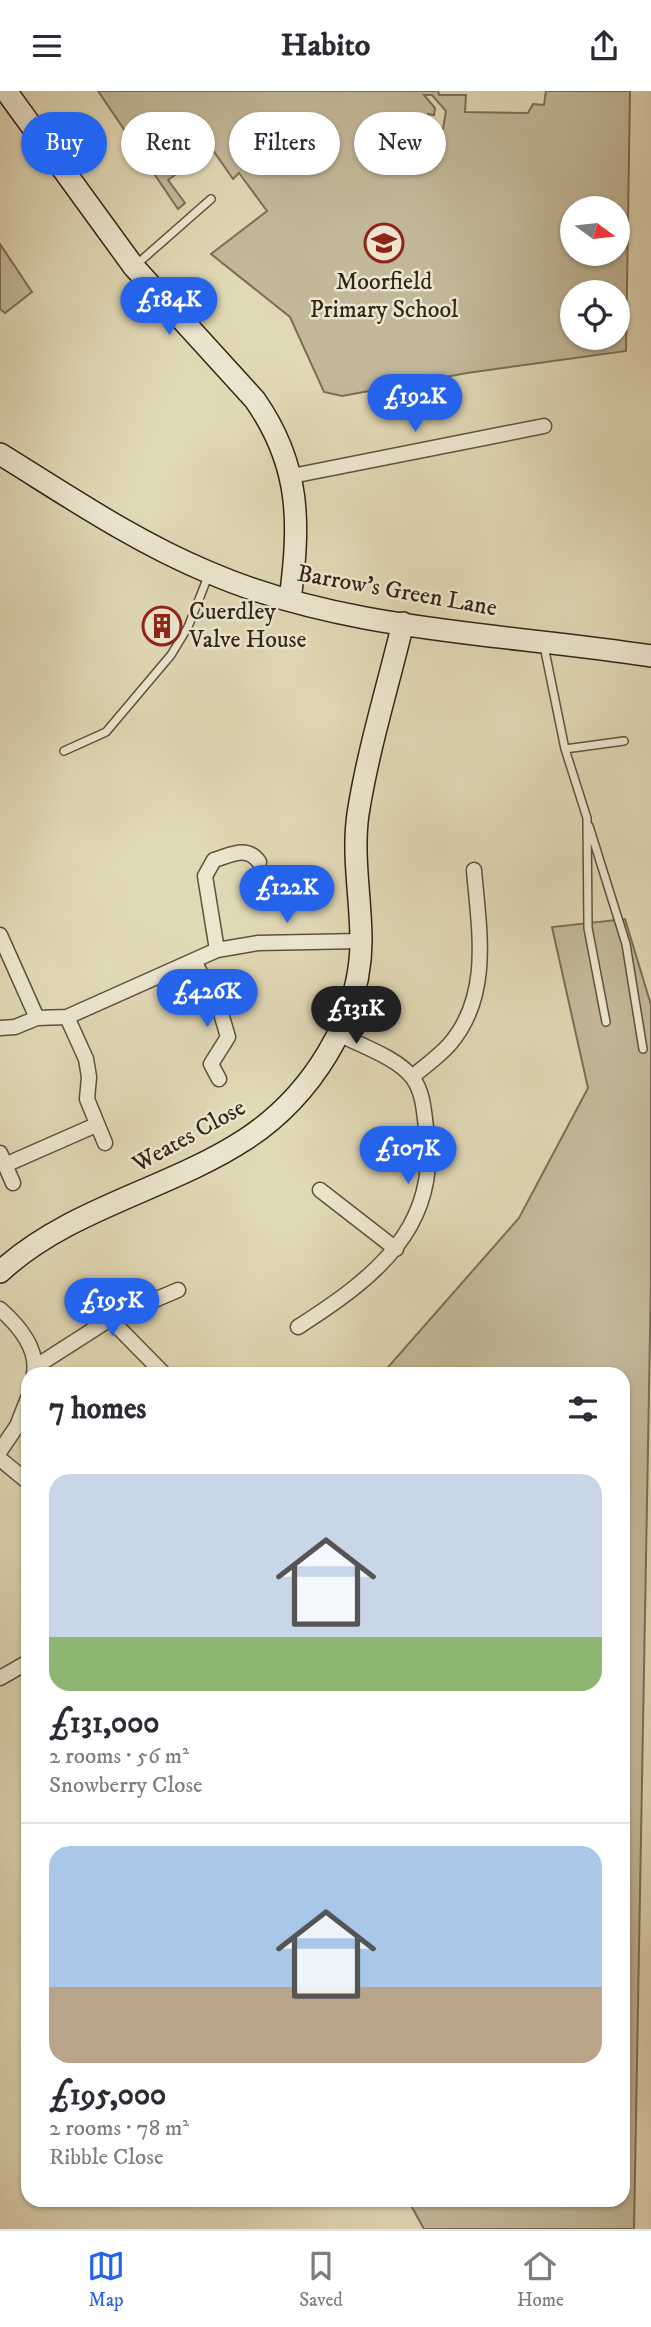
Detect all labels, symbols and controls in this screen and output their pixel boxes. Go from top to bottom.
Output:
text: Habito [281,26,370,66]
icon: menu [28,27,66,65]
icon: share [585,27,623,65]
chip: Buy [21,112,107,175]
chip: Rent [121,112,215,175]
chip: Filters [229,112,340,175]
chip: New [354,112,446,175]
north arrow [560,196,630,266]
map controls [560,196,630,350]
school or university icon: Moorfield Primary School [363,222,405,264]
place label: Moorfield Primary School [310,267,459,325]
pin: £184K [120,278,218,337]
button: locate [560,280,630,350]
text: £184K [136,285,202,314]
pin: £192K [366,375,464,434]
text: £192K [383,382,447,411]
street label: Barrow's Green Lane [295,559,499,623]
place label: Cuerdley Valve House [188,597,307,655]
building icon: Cuerdley Valve House [141,605,183,647]
pin: £122K [238,865,336,925]
text: £122K [255,873,319,902]
pin: £426K [158,969,256,1029]
text: £426K [173,977,241,1006]
pin: £131K [307,986,405,1046]
text: £131K [327,994,385,1023]
street label: Weates Close [126,1093,251,1180]
pin: £107K [359,1127,457,1186]
text: £107K [376,1134,440,1163]
pin: £195K [63,1279,161,1338]
text: £195K [80,1286,144,1315]
icon: filters [564,1390,602,1428]
text: 7 homes [49,1391,146,1428]
icon: home [263,1519,389,1645]
text: £131,000 [49,1705,160,1742]
text: 2 rooms · 56 m² [49,1742,189,1771]
text: Snowberry Close [49,1771,203,1800]
icon: home [263,1891,389,2017]
text: £195,000 [49,2077,166,2114]
text: 2 rooms · 78 m² [49,2114,189,2143]
text: Ribble Close [49,2143,163,2172]
tab: Map [87,2247,125,2312]
tab: Saved [299,2247,343,2312]
tab: Home [517,2247,564,2312]

